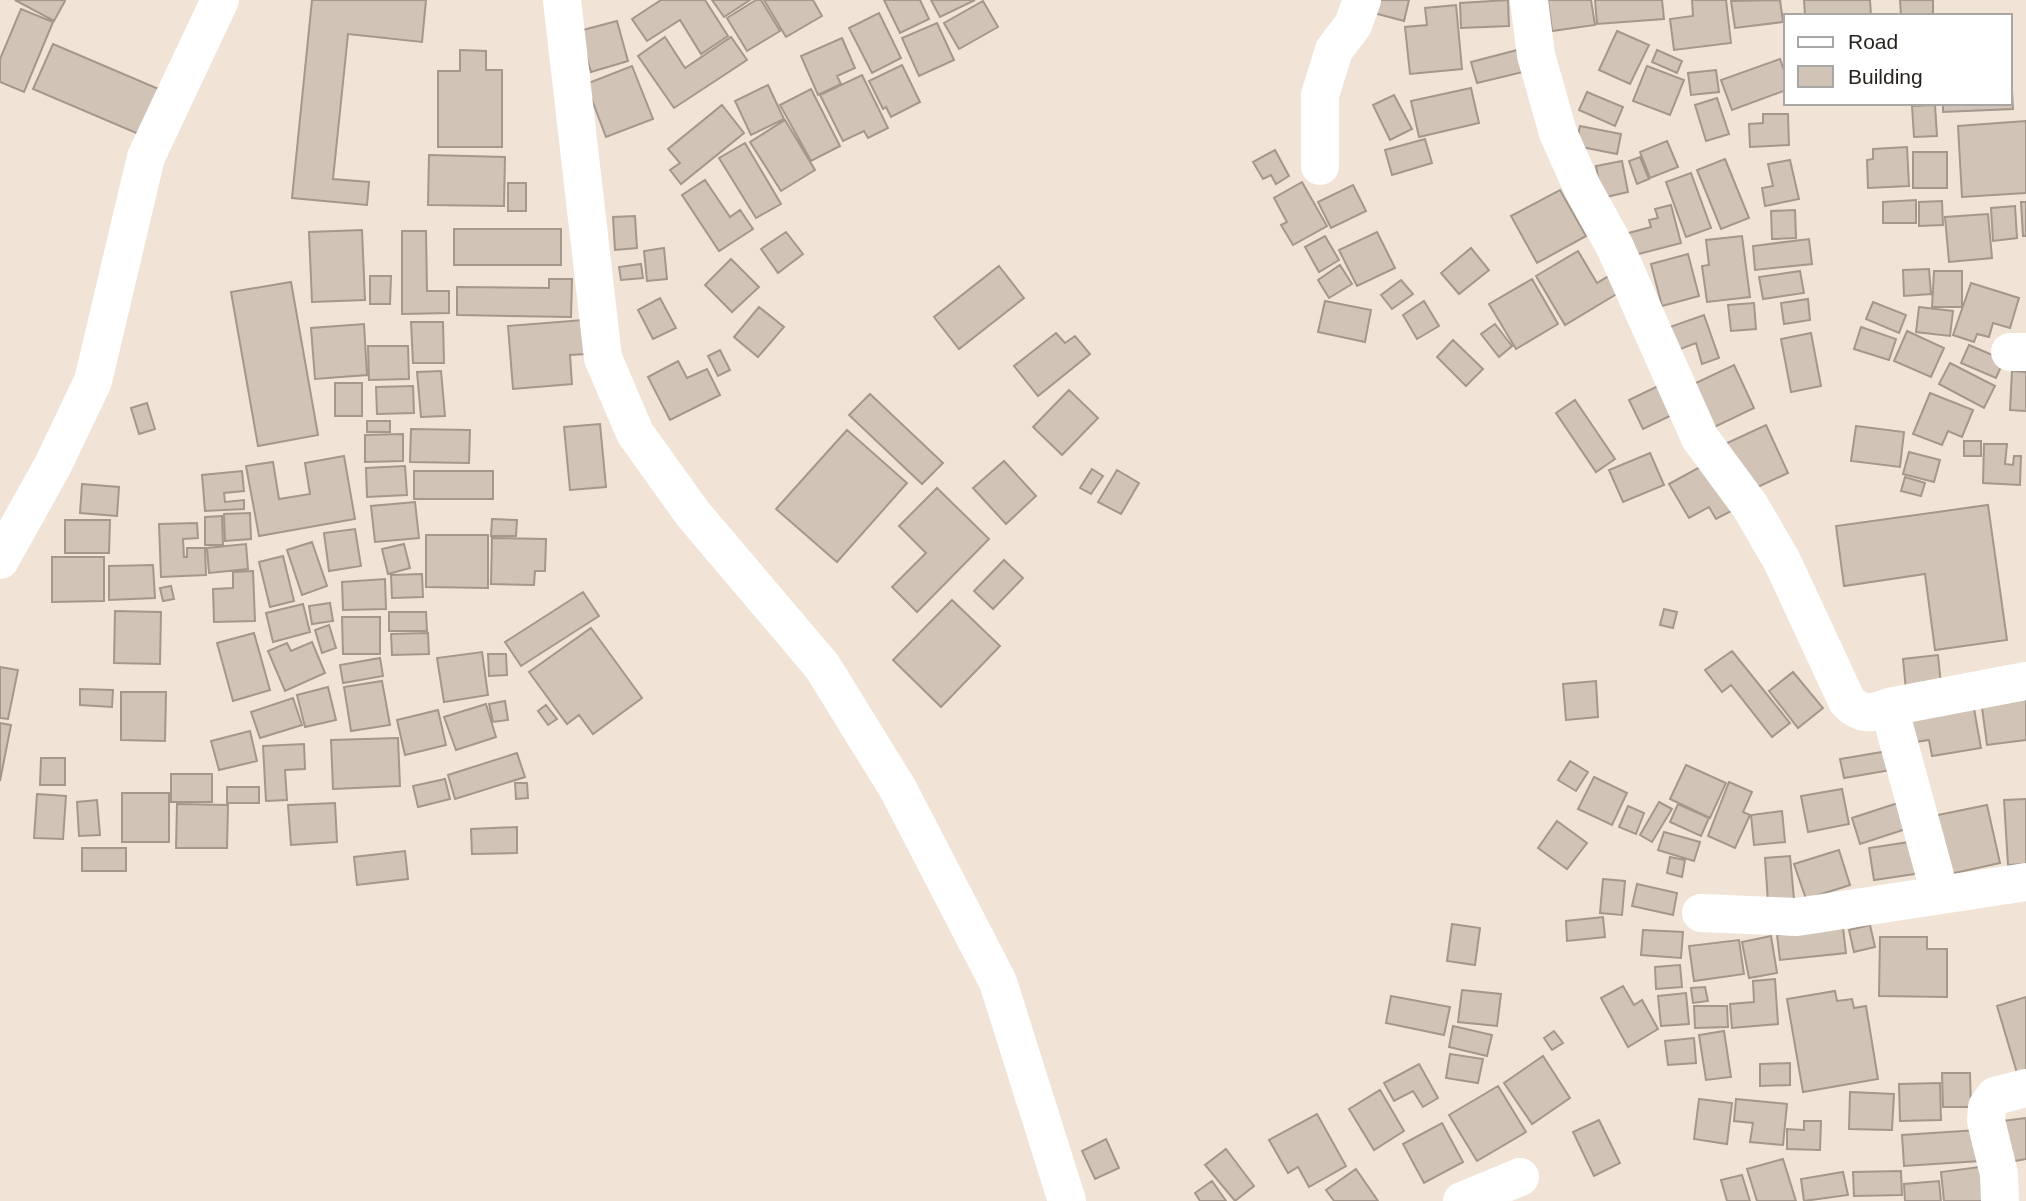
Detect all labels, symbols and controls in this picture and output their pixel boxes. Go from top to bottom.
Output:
legend [1784,14,2012,105]
text: Road [1848,30,1898,53]
text: Building [1848,65,1923,88]

